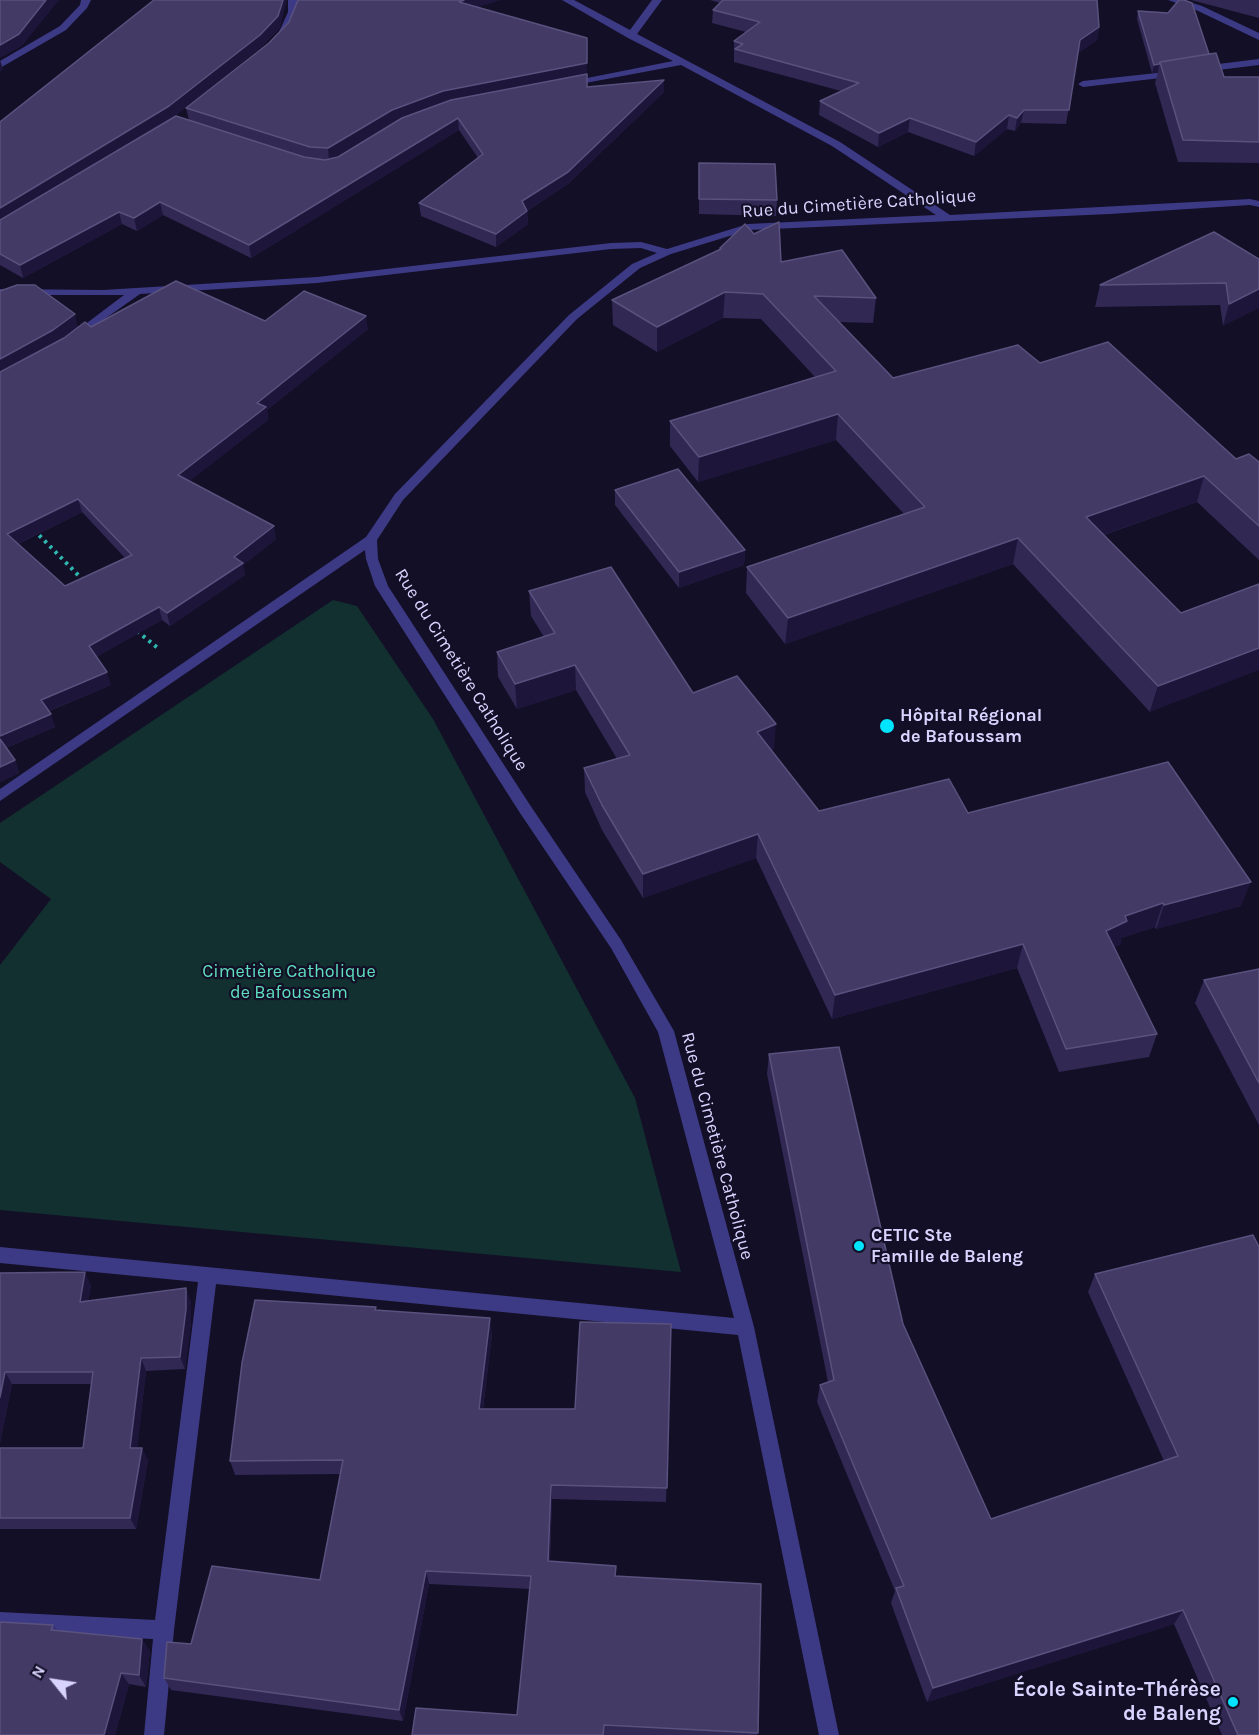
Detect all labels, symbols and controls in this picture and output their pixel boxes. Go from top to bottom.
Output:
street label: Rue du Cimetière Catholique [741,185,977,223]
street label: Rue du Cimetière Catholique [390,565,532,775]
place label: Hôpital Régional de Bafoussam [900,705,1042,748]
marker: Hôpital Régional de Bafoussam [878,717,896,735]
park label: Cimetière Catholique de Bafoussam [202,961,376,1004]
street label: Rue du Cimetière Catholique [676,1030,758,1262]
place label: CETIC Ste Famille de Baleng [871,1225,1023,1268]
marker: CETIC Ste Famille de Baleng [852,1239,866,1253]
north arrow [24,1651,84,1711]
text: N [27,1662,49,1681]
place label: École Sainte-Thérèse de Baleng [1013,1677,1221,1727]
marker: École Sainte-Thérèse de Baleng [1226,1695,1240,1709]

